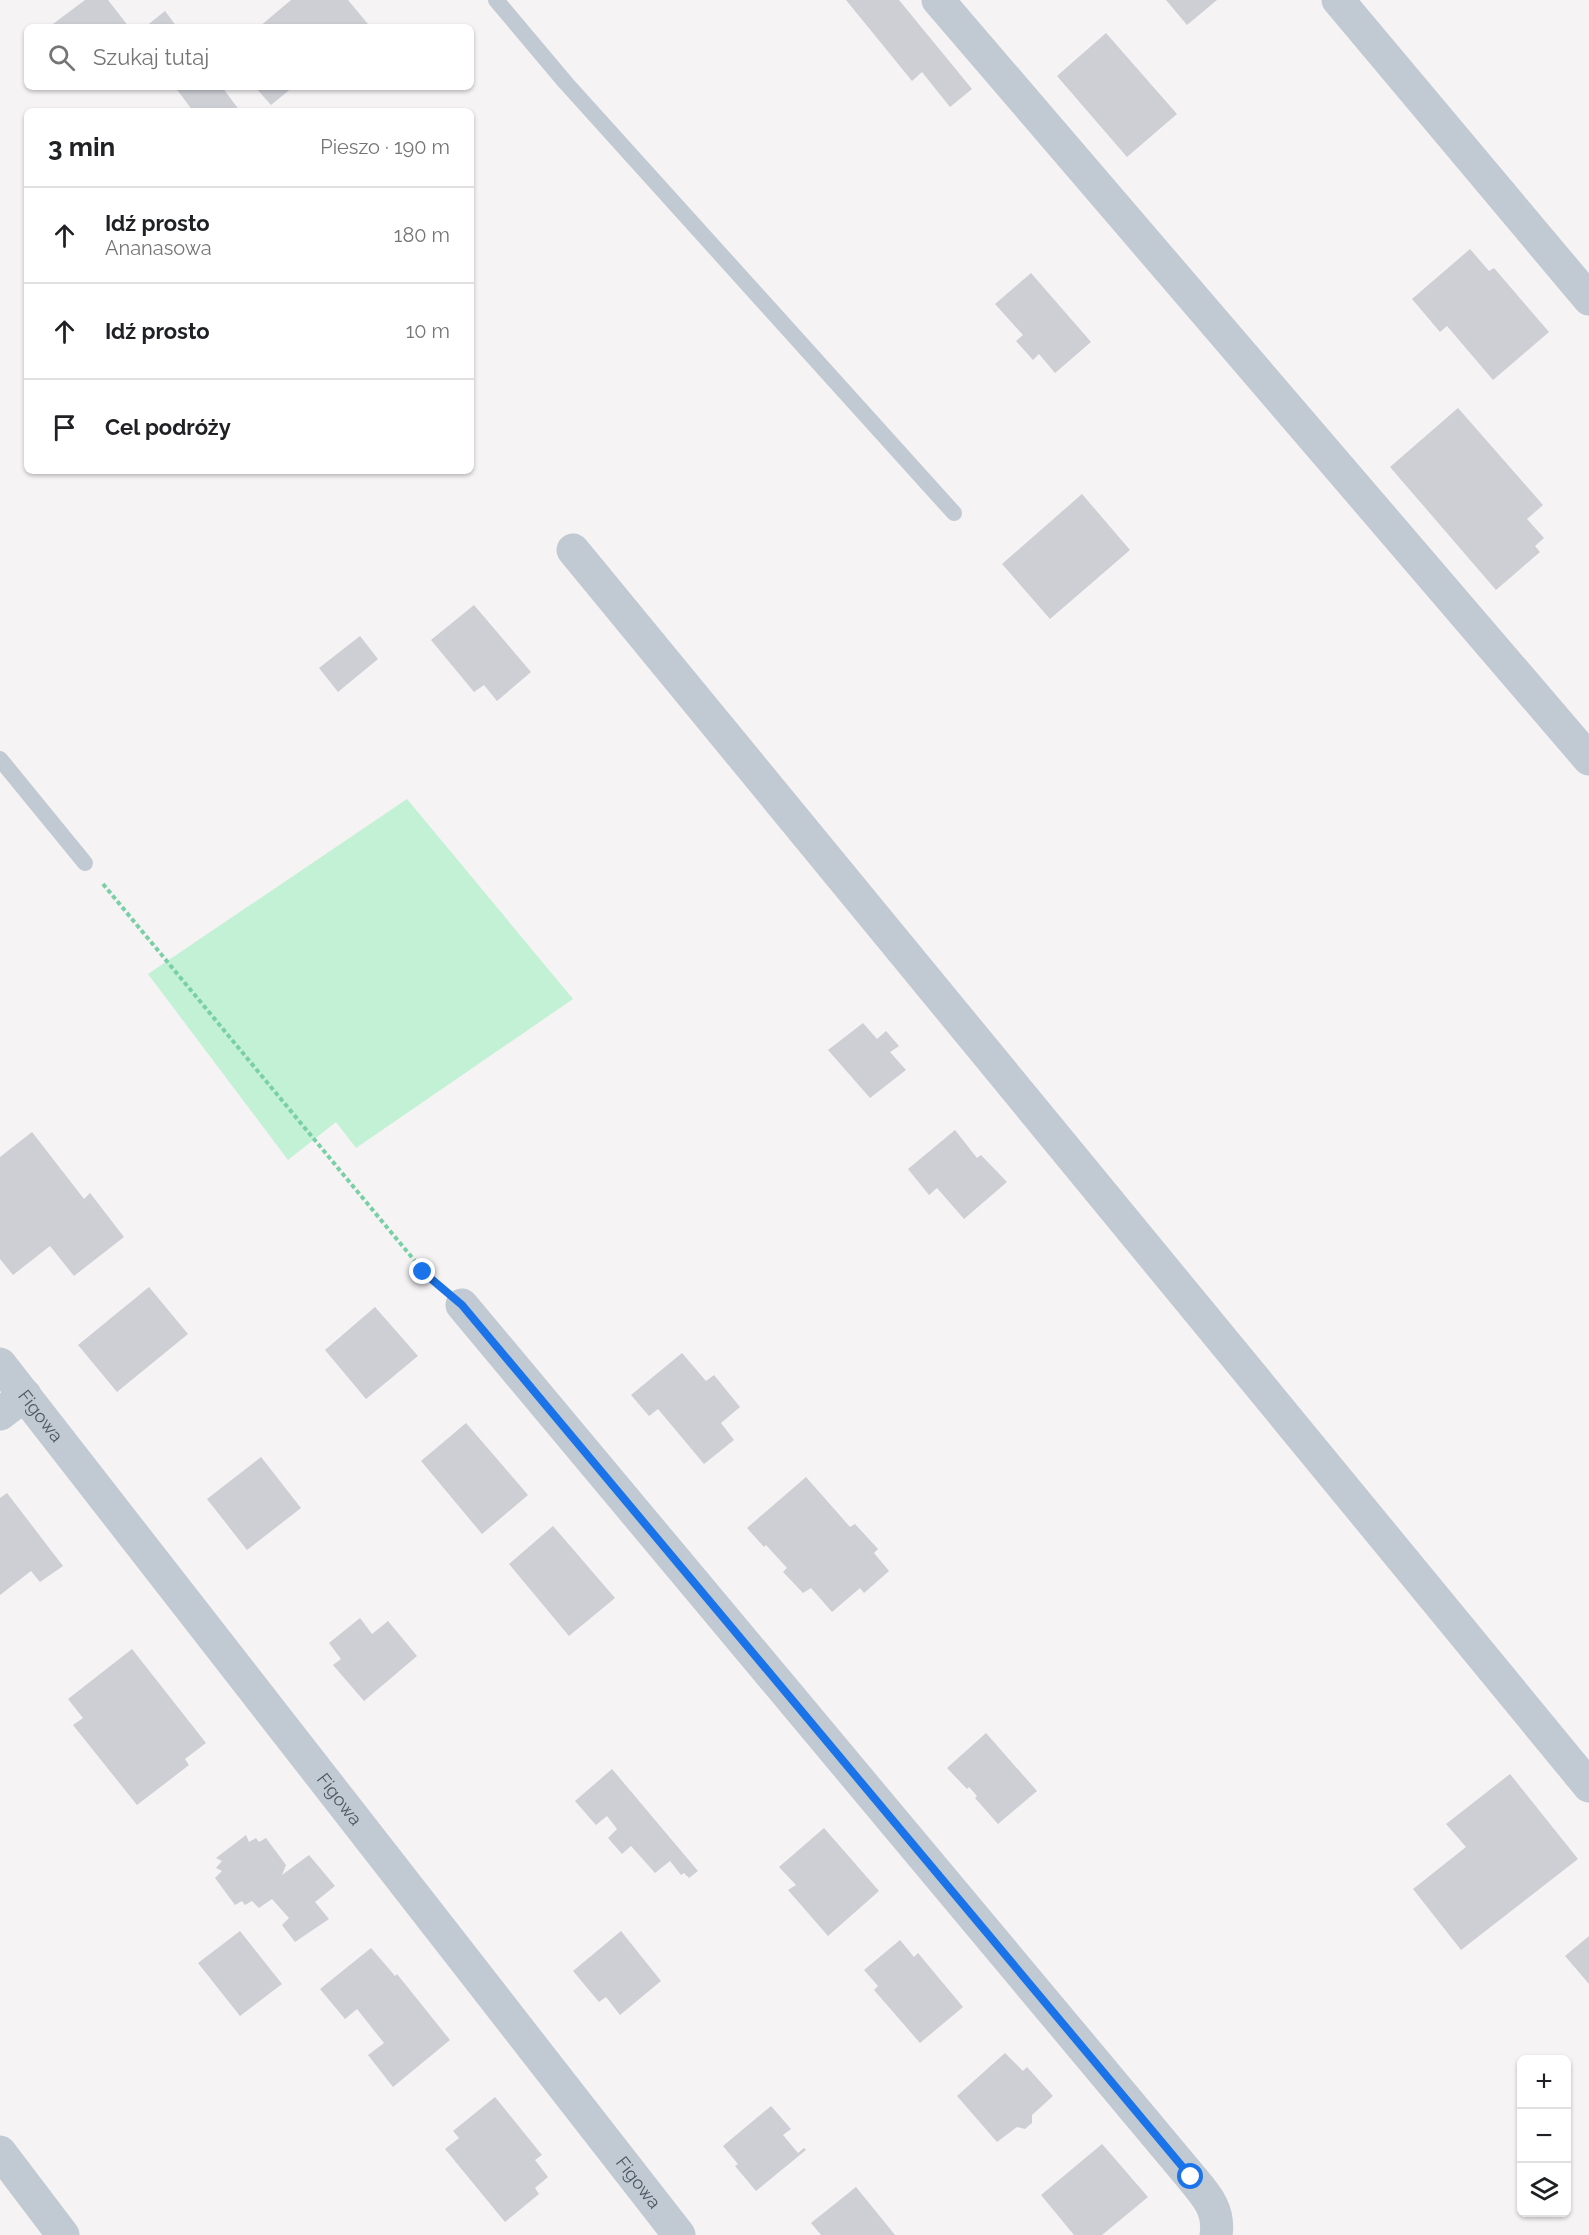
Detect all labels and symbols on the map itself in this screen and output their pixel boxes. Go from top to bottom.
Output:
route end [409,1258,435,1284]
street label: Figowa [14,1386,68,1446]
street label: Figowa [313,1769,367,1829]
street label: Figowa [612,2152,665,2213]
route start [1177,2163,1203,2189]

